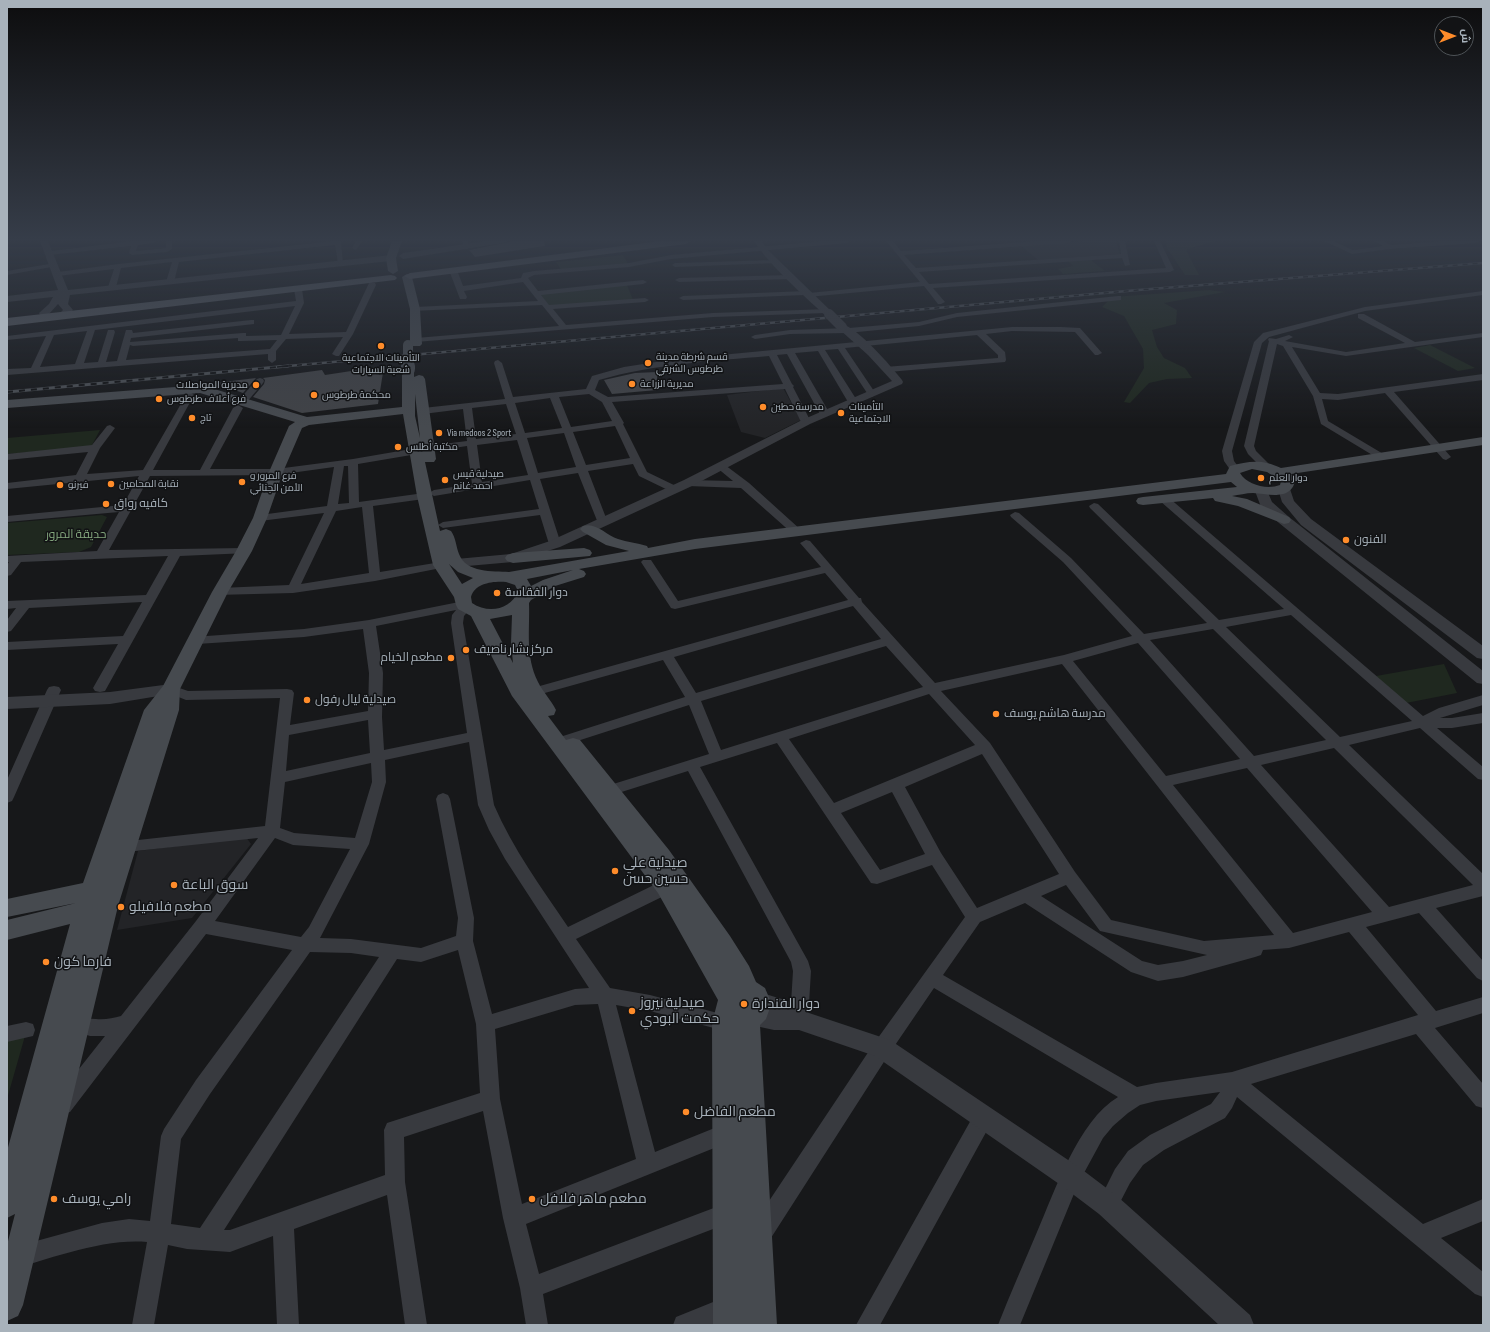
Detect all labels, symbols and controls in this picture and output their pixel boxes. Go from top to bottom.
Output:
north arrow [1434,16,1474,56]
text: ش [1459,29,1472,43]
marker: التأمينات الاجتماعية شعبة السيارات [376,341,386,351]
place label: قسم شرطة مدينة طرطوس الشرقي [656,351,728,374]
place label: التأمينات الاجتماعية شعبة السيارات [342,352,420,376]
marker: قسم شرطة مدينة طرطوس الشرقي [643,358,653,368]
place label: مديرية الزراعة [640,378,694,390]
place label: مديرية المواصلات [176,379,248,391]
marker: مديرية الزراعة [627,379,637,389]
marker: مديرية المواصلات [251,380,261,390]
place label: محكمة طرطوس [322,389,391,401]
marker: محكمة طرطوس [309,390,319,400]
place label: فرع أعلاف طرطوس [167,393,246,405]
marker: فرع أعلاف طرطوس [154,394,164,404]
place label: مدرسة حطين [771,401,824,413]
place label: التأمينات الاجتماعية [849,401,891,424]
marker: مدرسة حطين [758,402,768,412]
marker: التأمينات الاجتماعية [836,408,846,418]
place label: تاج [200,412,211,424]
marker: تاج [187,413,197,423]
place label: Via medoos 2 Sport [447,427,511,439]
marker: Via medoos 2 Sport [434,428,444,438]
place label: مكتبة أطلس [406,441,458,453]
marker: مكتبة أطلس [393,442,403,452]
place label: صيدلية قيس احمد غانم [453,468,504,492]
place label: فرع المرور و الأمن الجنائي [250,470,303,494]
place label: دوار العلم [1269,472,1308,484]
marker: دوار العلم [1256,473,1266,483]
marker: صيدلية قيس احمد غانم [440,475,450,485]
marker: فرع المرور و الأمن الجنائي [237,477,247,487]
place label: نقابة المحامين [119,478,179,490]
place label: فيرنو [68,479,88,491]
marker: نقابة المحامين [106,479,116,489]
marker: فيرنو [55,480,65,490]
place label: كافيه رواق [114,497,168,511]
marker: كافيه رواق [101,499,111,509]
park label: حديقة المرور [46,528,106,542]
place label: الفنون [1354,533,1387,547]
marker: الفنون [1341,535,1351,545]
place label: دوار الفقاسة [505,586,568,600]
marker: دوار الفقاسة [492,588,502,598]
place label: مركز بشار ناصيف [474,643,553,657]
marker: مركز بشار ناصيف [461,645,471,655]
place label: مطعم الخيام [381,651,443,665]
marker: مطعم الخيام [446,653,456,663]
place label: صيدلية ليال رفول [315,693,396,707]
marker: صيدلية ليال رفول [302,695,312,705]
place label: مدرسة هاشم يوسف [1004,707,1106,721]
marker: مدرسة هاشم يوسف [991,709,1001,719]
place label: صيدلية علي حسين حسن [623,855,688,888]
marker: صيدلية علي حسين حسن [610,866,620,876]
place label: سوق الباعة [182,877,248,893]
marker: سوق الباعة [169,880,179,890]
place label: مطعم فلافيلو [129,899,212,915]
marker: مطعم فلافيلو [116,902,126,912]
place label: فارما كون [54,954,112,970]
marker: فارما كون [41,957,51,967]
place label: صيدلية نيروز حكمت البودي [640,995,719,1028]
place label: دوار الفندارة [752,996,820,1012]
marker: دوار الفندارة [739,999,749,1009]
marker: صيدلية نيروز حكمت البودي [627,1006,637,1016]
place label: مطعم الفاضل [694,1104,776,1120]
marker: مطعم الفاضل [681,1107,691,1117]
place label: رامي يوسف [62,1191,131,1207]
place label: مطعم ماهر فلافل [540,1191,647,1207]
marker: رامي يوسف [49,1194,59,1204]
marker: مطعم ماهر فلافل [527,1194,537,1204]

